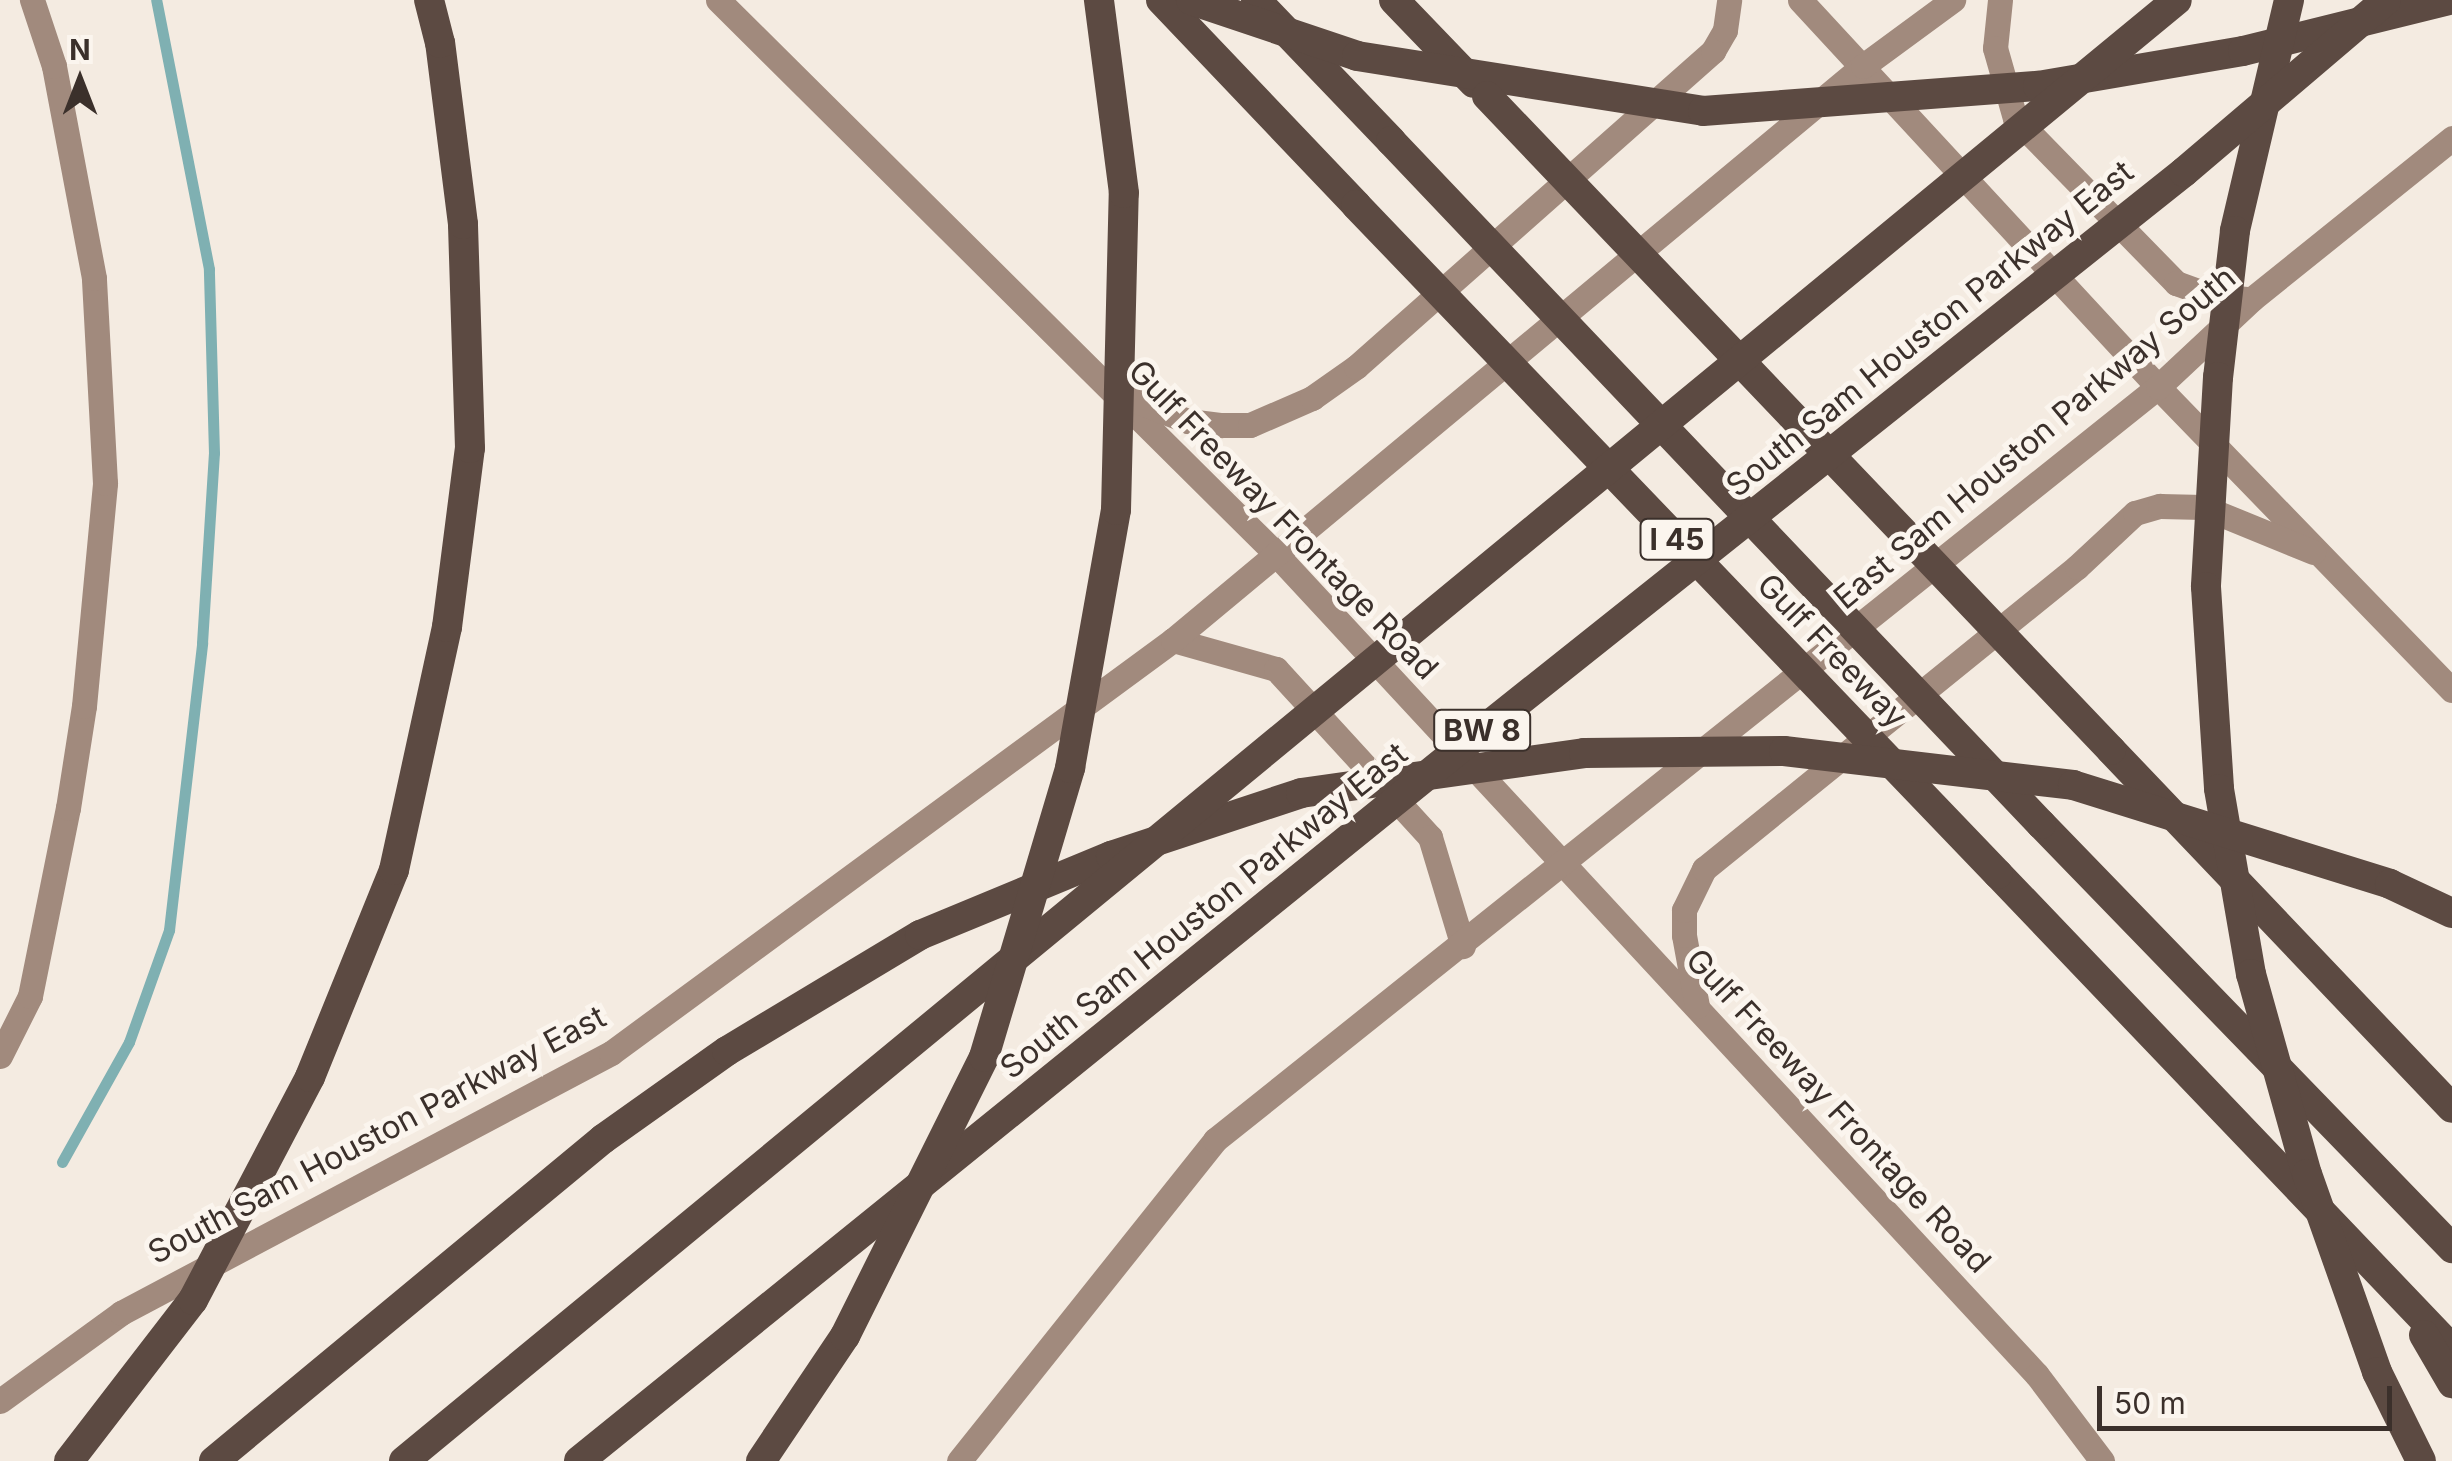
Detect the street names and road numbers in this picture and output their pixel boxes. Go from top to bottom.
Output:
street label: South Sam Houston Parkway East [1719,153,2141,505]
street label: East Sam Houston Parkway South [1826,259,2244,617]
street label: Gulf Freeway Frontage Road [1120,352,1446,688]
road number: I 45 [1640,514,1714,564]
street label: Gulf Freeway [1749,566,1915,736]
road number: BW 8 [1432,705,1532,755]
street label: South Sam Houston Parkway East [993,735,1415,1087]
street label: Gulf Freeway Frontage Road [1678,941,1998,1281]
street label: South Sam Houston Parkway East [142,998,612,1272]

